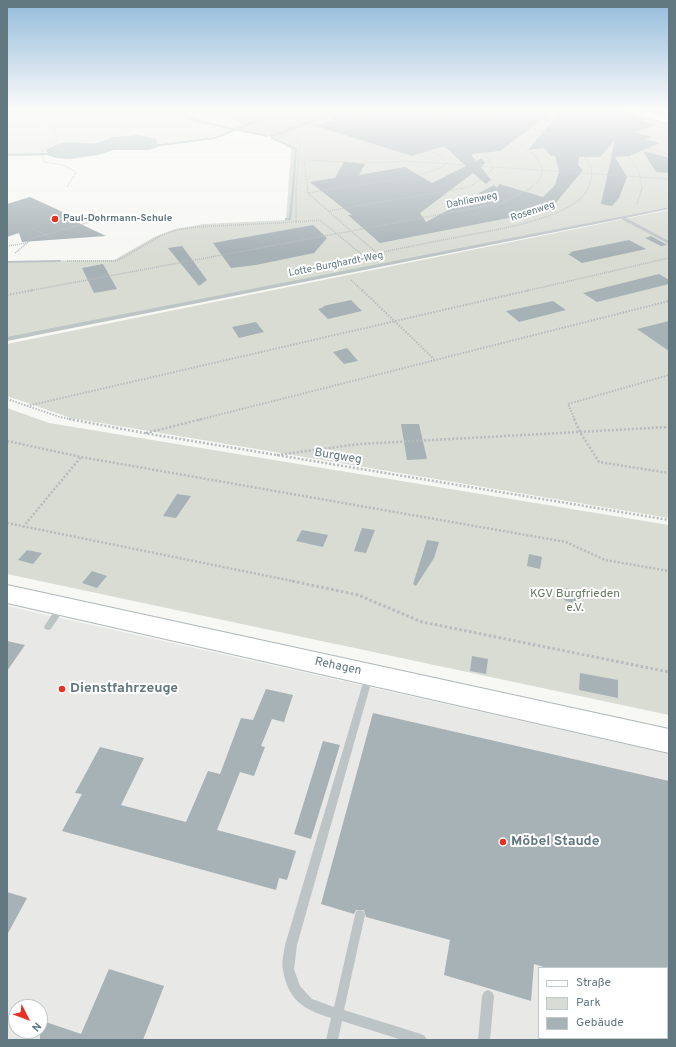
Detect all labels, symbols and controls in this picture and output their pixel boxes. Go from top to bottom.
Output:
street label: Dahlienweg [445,190,499,212]
street label: Rosenweg [509,199,557,225]
place label: Paul-Dohrmann-Schule [63,213,172,225]
marker: Paul-Dohrmann-Schule [50,214,60,224]
street label: Lotte-Burghardt-Weg [288,250,384,280]
street label: Burgweg [313,446,363,468]
park label: KGV Burgfrieden e.V. [530,588,620,616]
street label: Rehagen [313,655,363,679]
place label: Dienstfahrzeuge [70,681,178,697]
marker: Dienstfahrzeuge [57,684,67,694]
place label: Möbel Staude [511,834,599,850]
marker: Möbel Staude [498,837,508,847]
legend [538,967,668,1039]
text: Straße [576,975,611,991]
text: Park [576,995,601,1011]
north arrow [8,999,48,1039]
text: Gebäude [576,1015,624,1031]
text: N [28,1019,44,1034]

